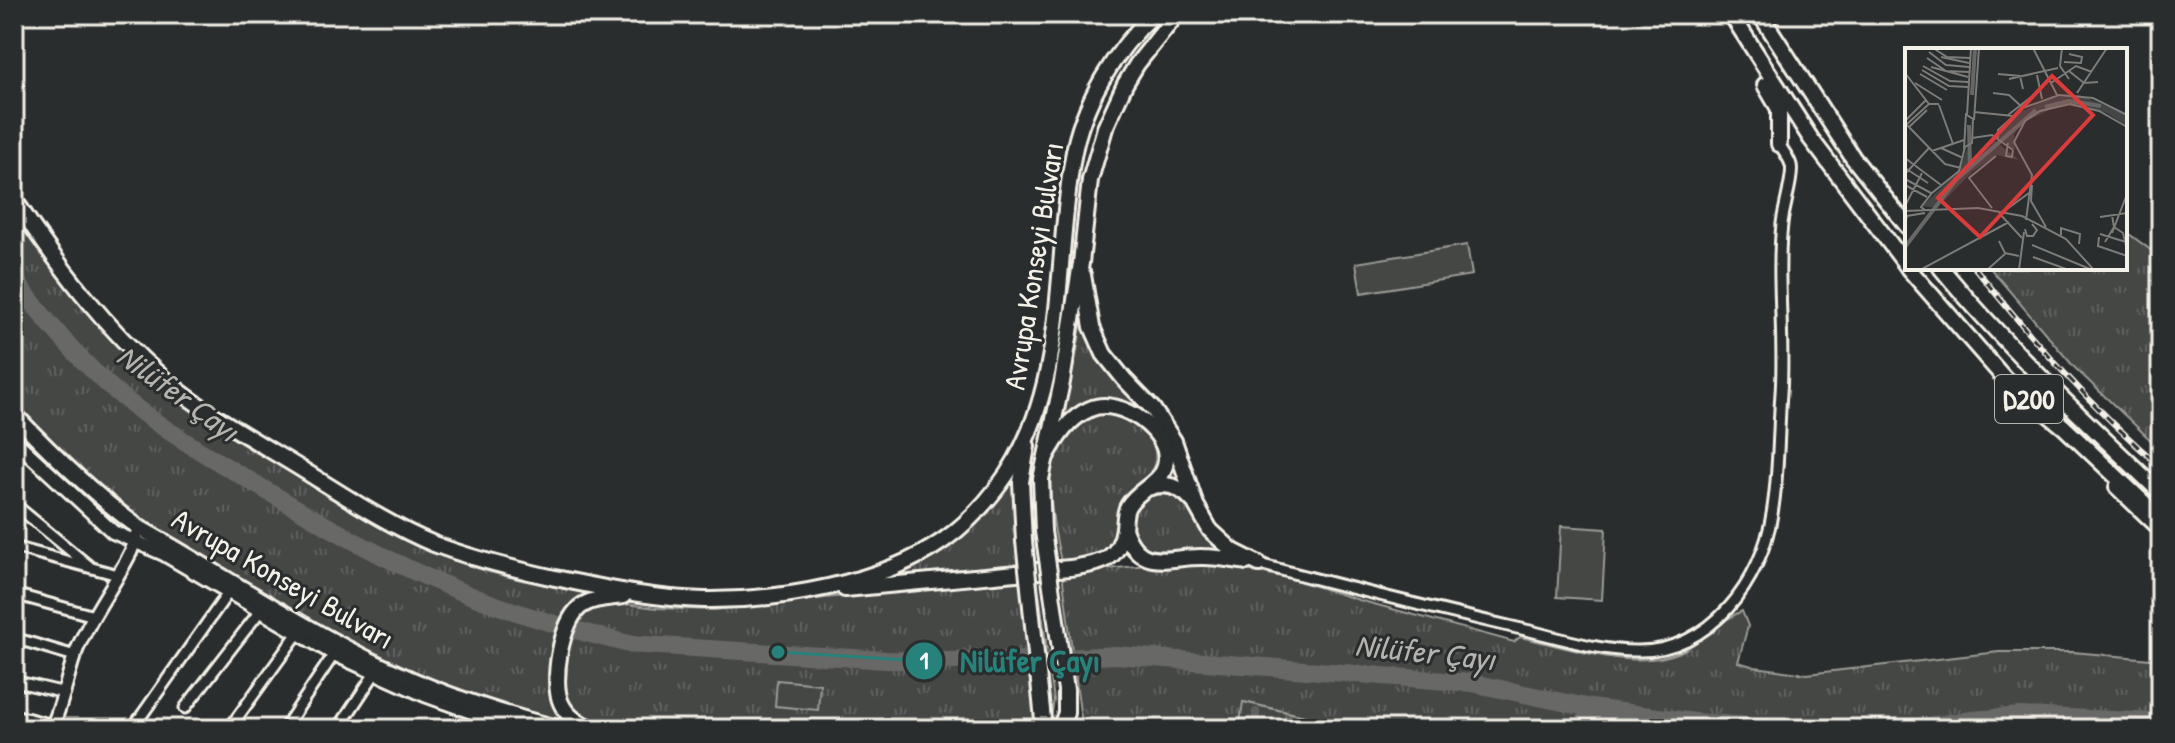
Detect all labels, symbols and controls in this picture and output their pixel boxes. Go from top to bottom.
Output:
inset map [1905,48,2127,270]
street label: Avrupa Konseyi Bulvarı [994,139,1072,392]
water label: Nilüfer Çayı [109,334,249,452]
road number: D200 [1995,375,2063,423]
street label: Avrupa Konseyi Bulvarı [165,498,402,658]
water label: Nilüfer Çayı [1353,623,1499,680]
callout: Nilüfer Çayı [904,633,1117,689]
text: Nilüfer Çayı [960,639,1100,683]
text: 1 [920,644,929,676]

